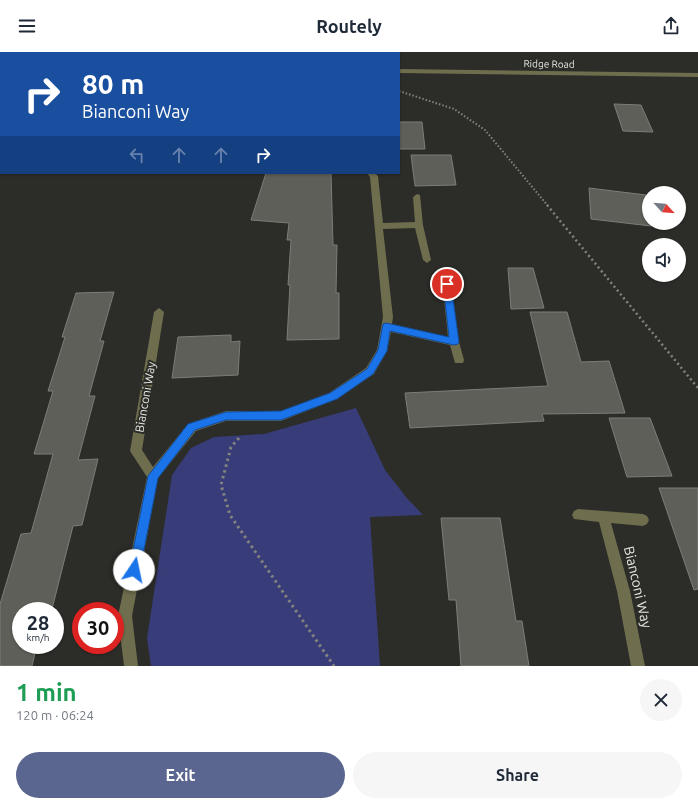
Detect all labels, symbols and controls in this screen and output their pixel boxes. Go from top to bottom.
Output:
icon: menu [16,15,38,37]
icon: share [660,15,682,37]
text: Routely [316,16,382,36]
street label: Ridge Road [523,58,575,70]
icon: right [16,68,68,120]
text: 80 m [82,68,144,99]
text: Bianconi Way [82,101,189,121]
icon: left [126,144,148,166]
icon: ahead [168,144,190,166]
icon: ahead [210,144,232,166]
icon: right [252,144,274,166]
north arrow [642,186,686,230]
map controls [642,186,686,282]
button: sound [642,238,686,282]
pin [430,267,464,301]
icon: arrive [436,273,458,295]
street label: Bianconi Way [132,360,158,433]
street label: Bianconi Way [621,545,655,630]
position arrow [113,549,155,591]
speed limit sign: 30 [72,602,124,654]
text: 28 [27,611,49,634]
text: km/h [26,632,50,643]
text: 1 min [16,679,77,706]
button: close [640,679,682,721]
text: 120 m · 06:24 [16,708,94,722]
button: Exit [16,752,345,798]
button: Share [353,752,682,798]

